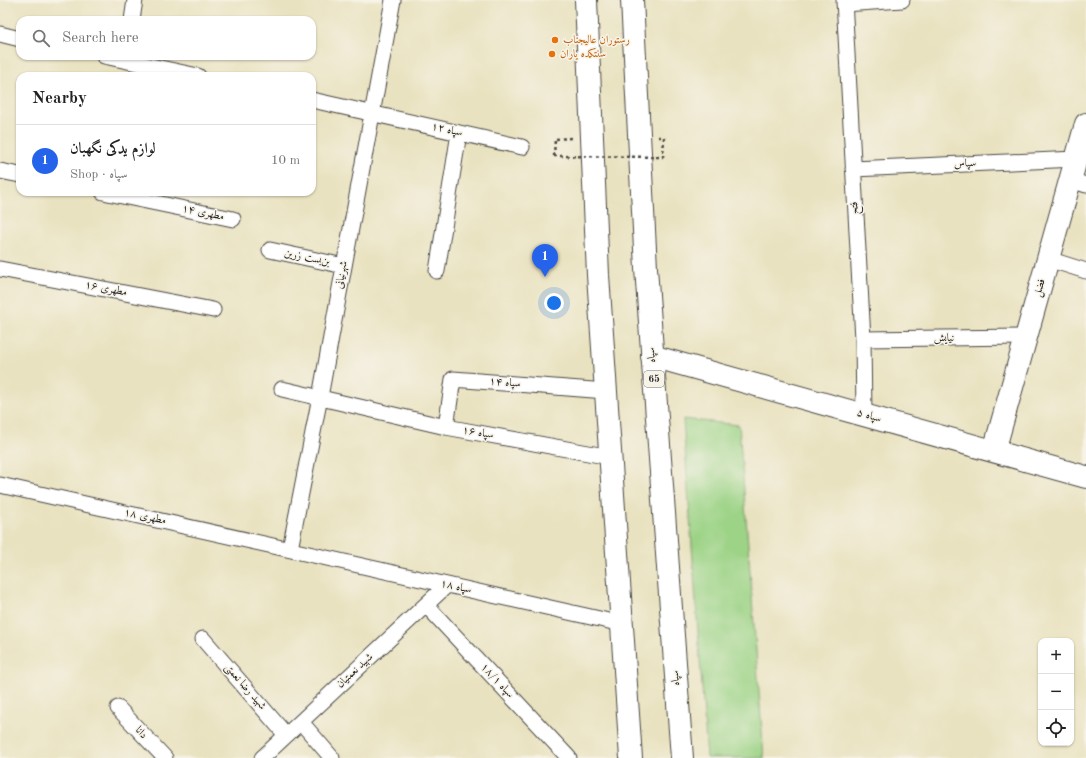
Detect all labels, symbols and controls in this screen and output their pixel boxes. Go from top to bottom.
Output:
search box [16,16,316,60]
icon: search [30,27,52,49]
text: Search here [62,31,139,46]
marker: رستوران عالیجناب [550,35,560,45]
place label: رستوران عالیجناب [563,35,630,46]
place label: سنتکده یاران [560,48,606,60]
marker: سنتکده یاران [547,49,557,59]
text: Nearby [32,90,87,107]
street label: سپاه ۱۲ [430,121,464,140]
text: لوازم یدکی نگهبان [70,142,156,157]
text: 1 [41,154,49,167]
text: 10 m [271,154,300,167]
street label: سپاس [954,158,976,171]
text: Shop · سپاه [70,168,128,181]
street label: فتح [849,201,865,215]
street label: مطهری ۱۴ [181,203,225,224]
pin: 1 [532,244,558,277]
street label: بن‌بست زرین [283,248,331,268]
street label: شهرنیانی [334,260,351,290]
street label: فضل [1032,278,1050,299]
street label: مطهری ۱۶ [84,280,128,299]
your location [544,293,564,313]
street label: نیایش [934,333,954,345]
street label: سپاه [646,347,659,363]
road number: 65 [644,371,664,387]
street label: سپاه ۱۴ [489,376,521,391]
street label: سپاه ۵ [855,407,883,426]
street label: سپاه ۱۶ [461,425,494,442]
street label: مطهری ۱۸ [123,507,167,528]
street label: سپاه ۱۸ [439,578,473,597]
map controls [1038,638,1074,746]
button: + [1038,638,1074,674]
street label: شهید نعمتیان [335,651,376,691]
street label: شهید رضا نعمتی [221,662,268,713]
street label: سپاه ۱۸/۱ [478,662,516,701]
street label: سپاه [670,670,683,686]
button: − [1038,674,1074,710]
button: locate [1038,710,1074,746]
street label: دانا [133,725,149,741]

